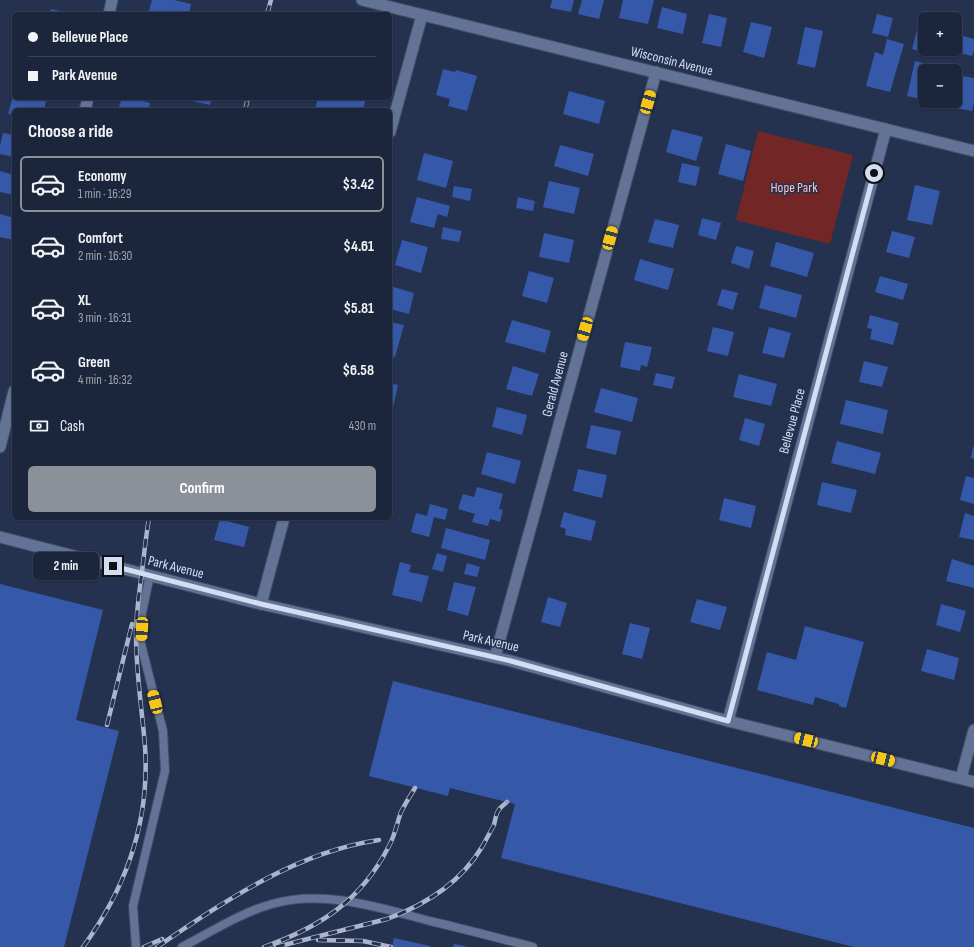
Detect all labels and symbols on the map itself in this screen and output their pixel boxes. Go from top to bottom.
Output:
street label: Wisconsin Avenue [629,43,715,79]
car [639,89,657,115]
route start [865,164,883,182]
park label: Hope Park [770,179,818,196]
car [601,225,619,251]
car [576,316,594,342]
street label: Gerald Avenue [538,350,572,418]
street label: Bellevue Place [775,387,809,455]
callout: 2 min [33,552,99,580]
street label: Park Avenue [146,552,206,582]
route end [104,557,122,575]
car [135,617,149,641]
street label: Park Avenue [461,626,521,656]
car [146,689,164,715]
car [793,731,819,749]
car [870,750,896,768]

